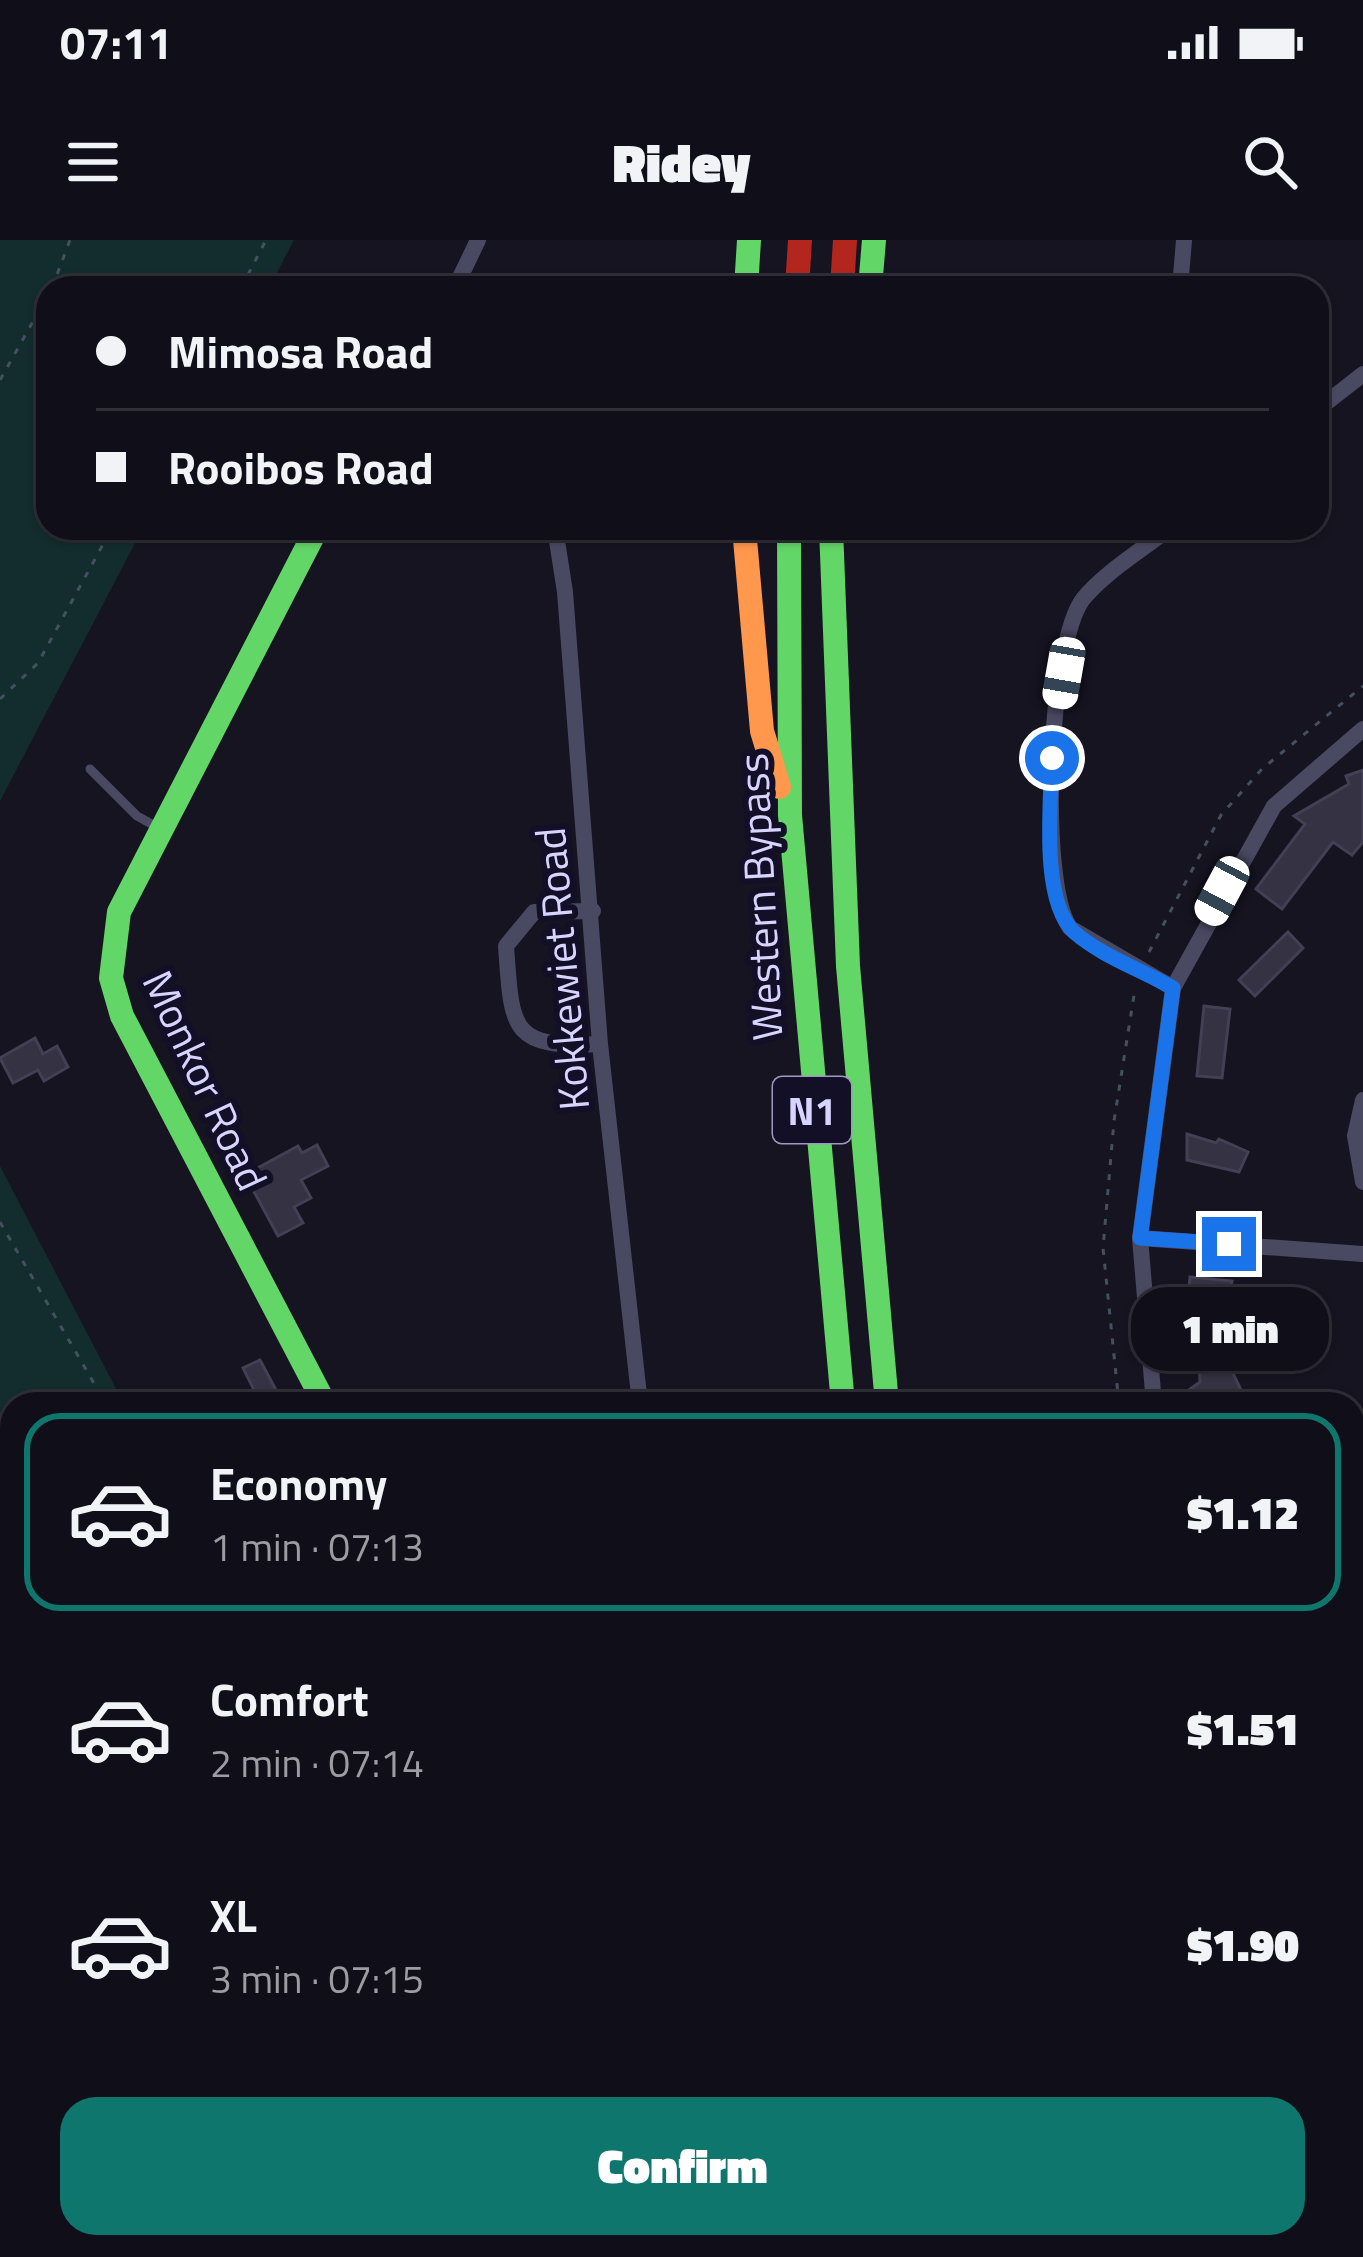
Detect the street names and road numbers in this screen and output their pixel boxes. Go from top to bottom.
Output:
street label: Western Bypass [720,752,798,1042]
street label: Kokkewiet Road [517,825,605,1113]
street label: Monkor Road [127,959,285,1201]
road number: N1 [773,1077,851,1143]

